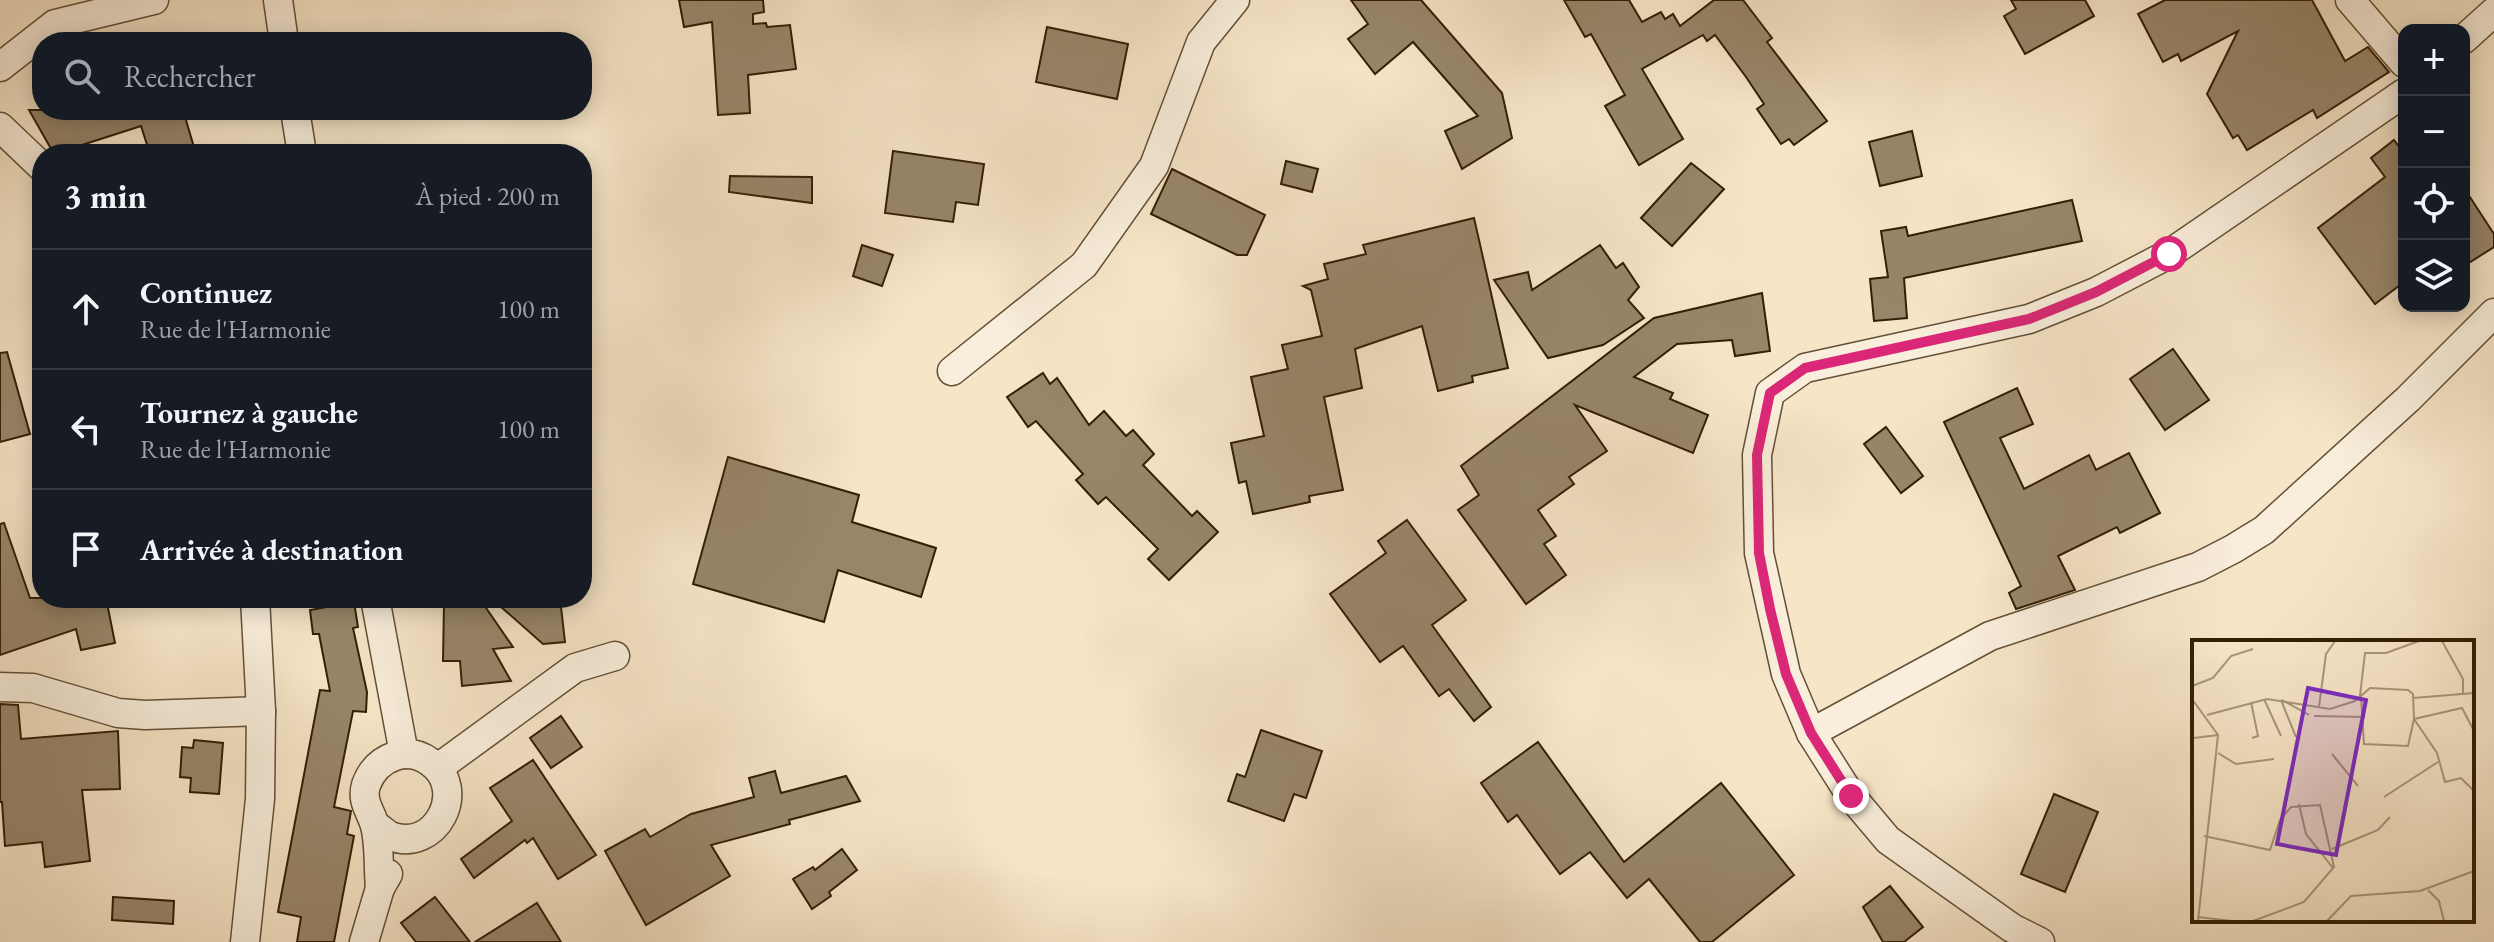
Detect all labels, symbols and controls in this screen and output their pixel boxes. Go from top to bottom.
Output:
map controls [2398,24,2470,312]
button: + [2398,24,2470,96]
search box [32,32,592,120]
icon: search [60,54,104,98]
text: Rechercher [124,57,256,96]
button: − [2398,96,2470,168]
button: locate [2398,168,2470,240]
text: 3 min [64,174,147,218]
text: À pied · 200 m [415,179,560,213]
route start [2151,236,2187,272]
button: layers [2398,240,2470,312]
text: Continuez [140,273,272,312]
icon: ahead [64,287,108,331]
text: 100 m [497,292,560,326]
text: Rue de l'Harmonie [140,312,331,346]
text: Tournez à gauche [140,393,358,432]
icon: left [64,407,108,451]
text: 100 m [497,412,560,446]
text: Rue de l'Harmonie [140,432,331,466]
icon: arrive [64,527,108,571]
text: Arrivée à destination [140,530,403,569]
inset map [2192,640,2474,922]
route end [1833,778,1869,814]

